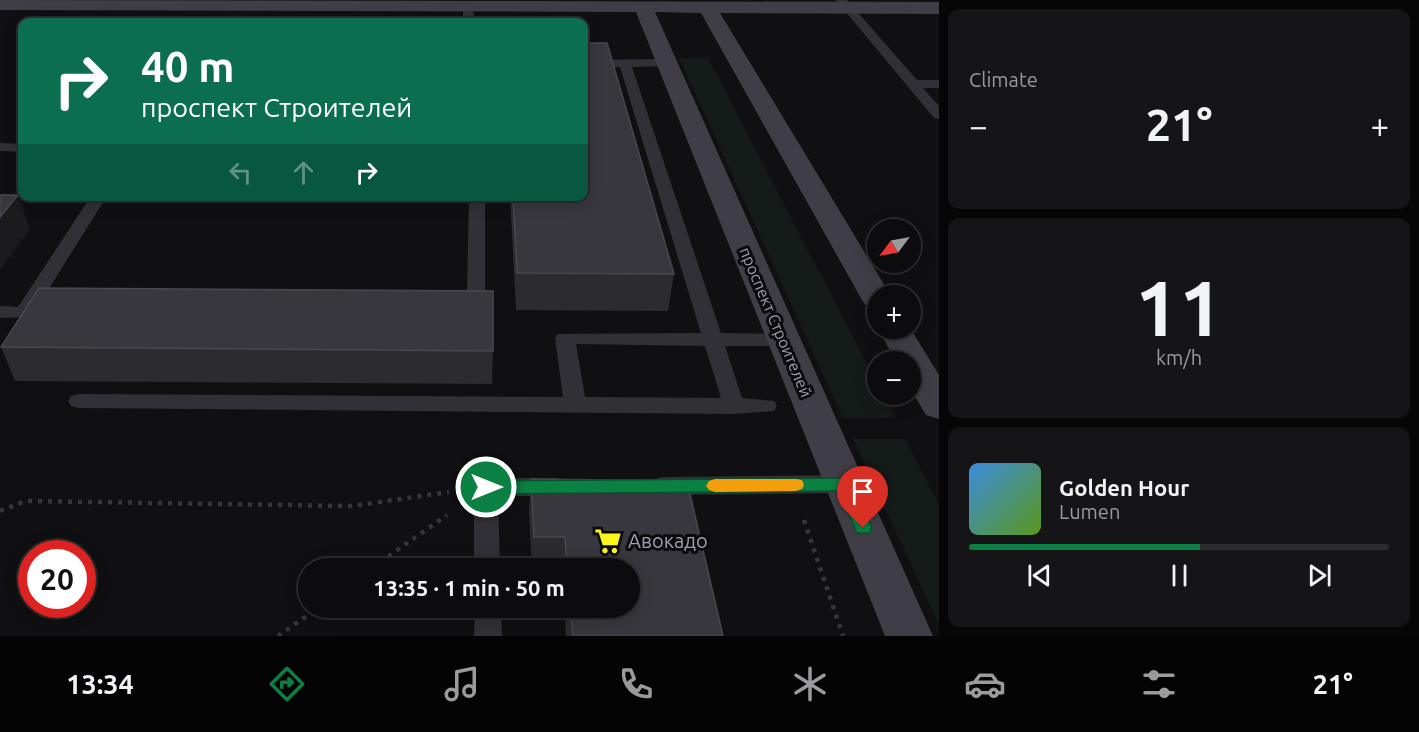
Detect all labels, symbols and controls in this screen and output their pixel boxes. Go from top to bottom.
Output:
icon: right [42,42,120,120]
text: 40 m [141,43,235,90]
text: Climate [969,68,1038,91]
text: проспект Строителей [141,92,412,122]
text: 21° [1146,99,1212,150]
text: − [969,107,988,144]
text: + [1370,107,1389,144]
icon: left [224,156,257,189]
icon: ahead [287,156,320,189]
icon: right [350,156,383,189]
north arrow [867,219,921,273]
map controls [867,219,921,405]
street label: проспект Строителей [736,244,816,400]
text: 11 [1135,263,1223,351]
button: + [867,285,921,339]
text: km/h [1156,346,1202,369]
button: − [867,351,921,405]
position arrow [454,455,518,519]
pin [837,466,888,528]
icon: arrive [846,475,879,508]
text: Golden Hour [1059,475,1189,500]
text: Lumen [1059,500,1120,523]
supermarket icon: Авокадо [593,526,623,556]
place label: Авокадо [628,529,708,552]
speed limit sign: 20 [18,540,96,618]
icon: previous [1023,559,1056,592]
icon: pause [1163,559,1196,592]
icon: next [1303,559,1336,592]
text: 13:35 · 1 min · 50 m [373,575,565,600]
icon: directions [266,663,308,705]
icon: music [441,663,483,705]
icon: phone [615,663,657,705]
icon: climate [789,663,831,705]
icon: car [964,663,1006,705]
icon: filters [1138,663,1180,705]
text: 13:34 [66,669,134,699]
text: 21° [1313,669,1353,699]

